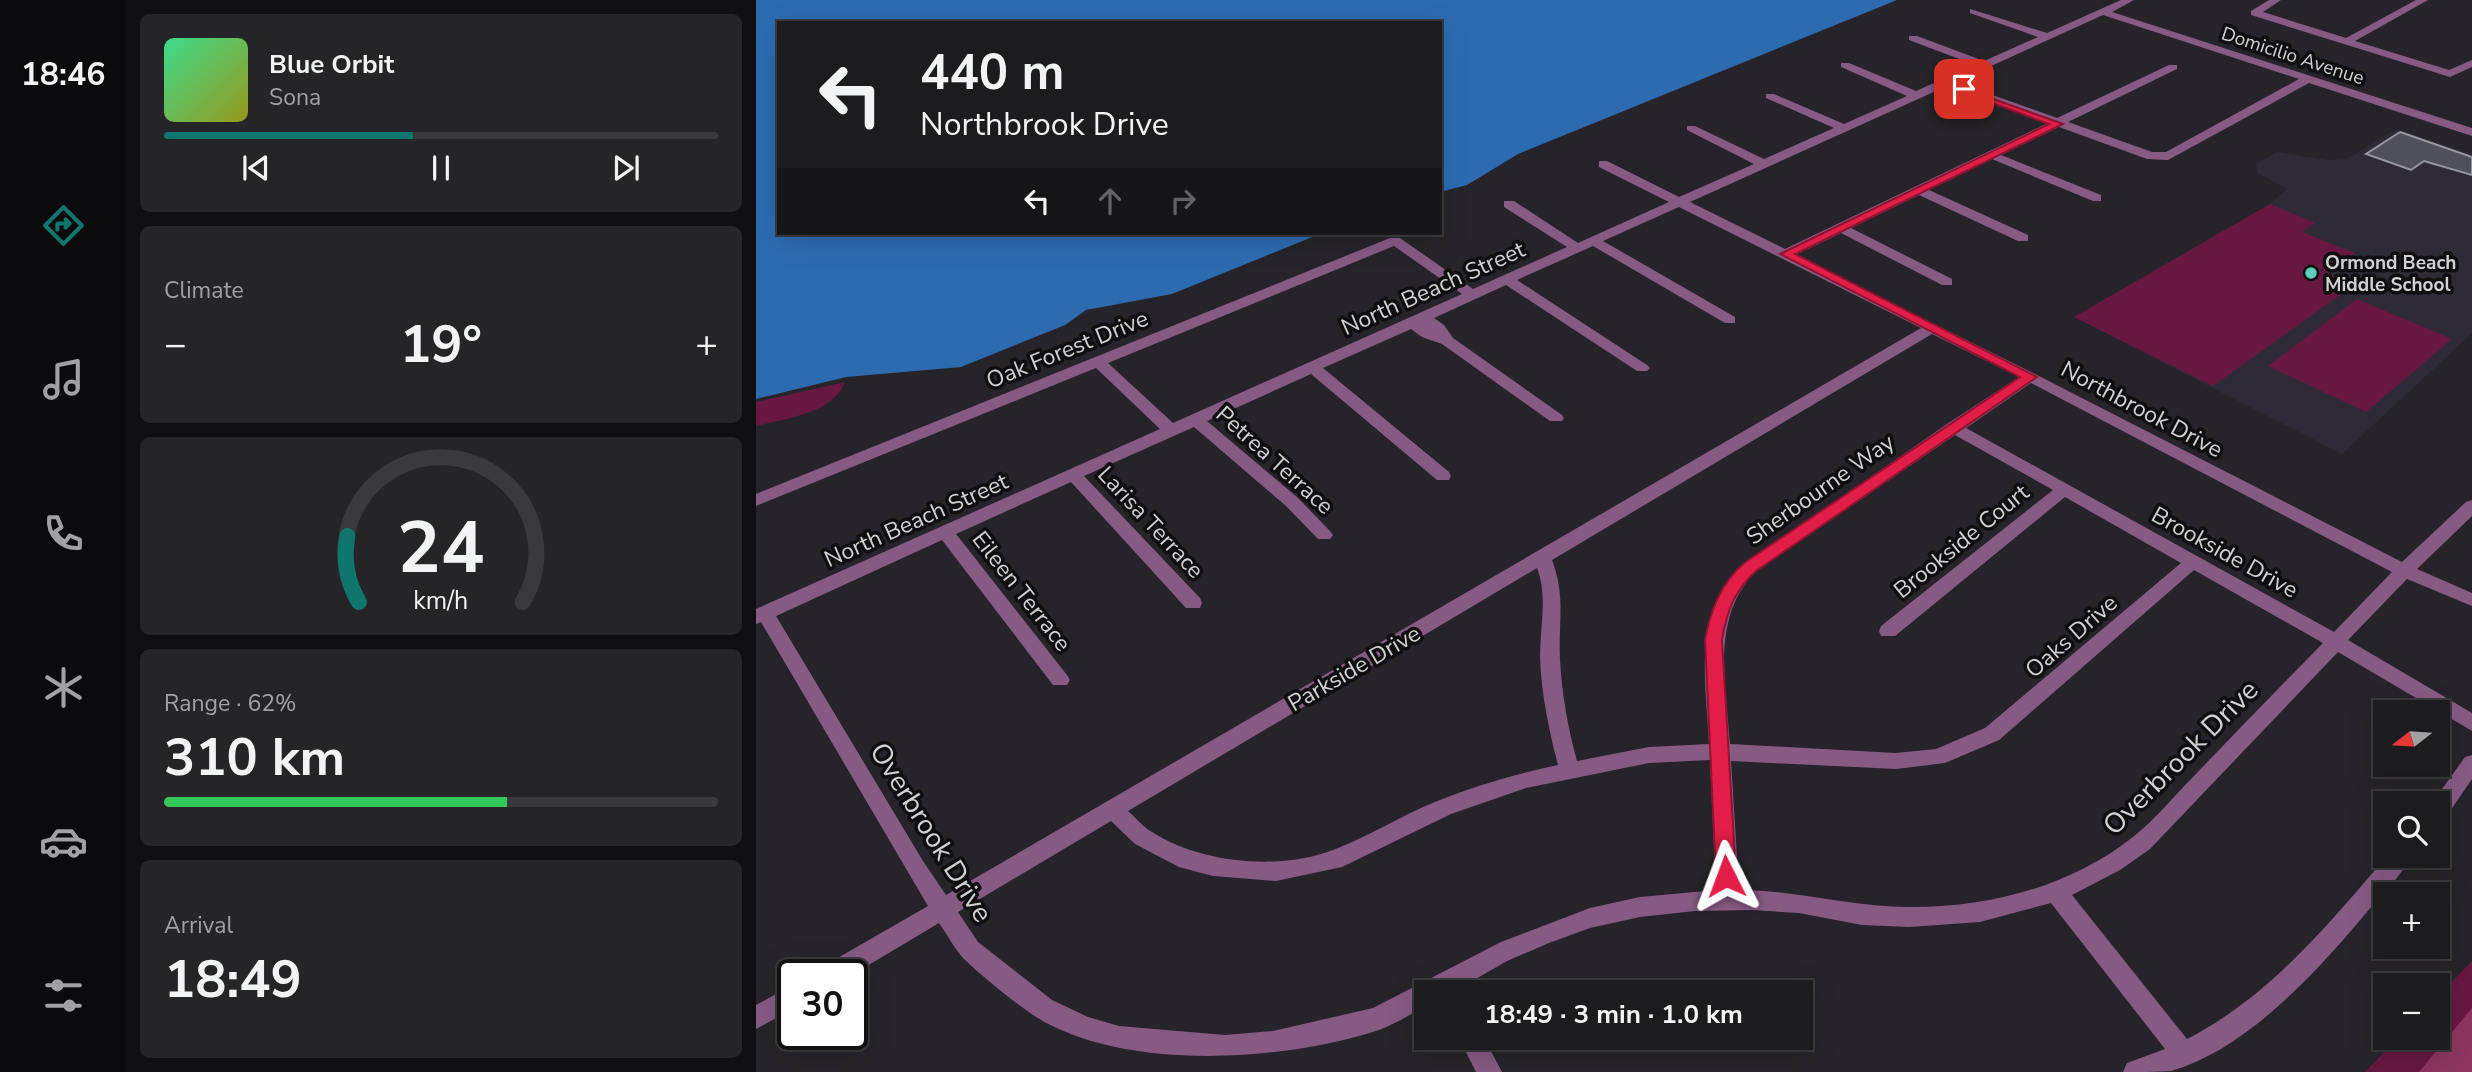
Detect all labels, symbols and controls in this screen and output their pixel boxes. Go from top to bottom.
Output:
street label: Domicilio Avenue [2218,21,2367,91]
text: 440 m [920,39,1064,106]
text: Blue Orbit [269,47,394,82]
icon: left [805,49,896,140]
text: 18:46 [21,53,105,96]
pin [1934,59,1994,119]
icon: arrive [1945,70,1983,108]
text: Sona [269,82,321,113]
text: Northbrook Drive [920,103,1169,146]
icon: previous [237,149,275,187]
icon: pause [422,149,460,187]
icon: next [607,149,645,187]
icon: left [1018,182,1056,220]
icon: ahead [1091,182,1129,220]
icon: right [1164,182,1202,220]
icon: directions [39,201,88,250]
street label: North Beach Street [1336,234,1531,343]
place label: Ormond Beach Middle School [2325,250,2456,298]
marker: Ormond Beach Middle School [2303,265,2319,281]
text: Climate [164,275,244,306]
street label: Oak Forest Drive [982,303,1153,396]
text: 19° [400,309,482,380]
text: − [164,319,187,370]
text: + [695,319,718,370]
street label: Northbrook Drive [2056,354,2228,465]
icon: music [39,355,88,404]
street label: Petrea Terrace [1209,399,1340,522]
street label: Sherbourne Way [1740,427,1901,552]
street label: Larisa Terrace [1091,460,1211,585]
street label: North Beach Street [819,466,1014,575]
street label: Brookside Court [1887,477,2036,606]
text: 24 [397,498,485,598]
street label: Brookside Drive [2146,499,2304,606]
icon: phone [39,509,88,558]
street label: Eileen Terrace [965,525,1078,658]
text: km/h [413,584,469,618]
street label: Oaks Drive [2019,588,2124,685]
street label: Parkside Drive [1282,618,1426,719]
icon: climate [39,663,88,712]
street label: Overbrook Drive [2095,672,2267,844]
text: Range · 62% [164,688,296,719]
north arrow [2373,700,2450,777]
map controls [2373,700,2450,1050]
text: 310 km [164,722,345,793]
street label: Overbrook Drive [861,735,1002,930]
button: search [2373,791,2450,868]
icon: car [39,817,88,866]
position arrow [1689,839,1763,913]
button: + [2373,882,2450,959]
text: Arrival [164,910,233,941]
text: 18:49 [164,944,302,1015]
speed limit sign: 30 [777,959,868,1050]
icon: filters [39,971,88,1020]
button: − [2373,973,2450,1050]
text: 18:49 · 3 min · 1.0 km [1484,997,1743,1032]

